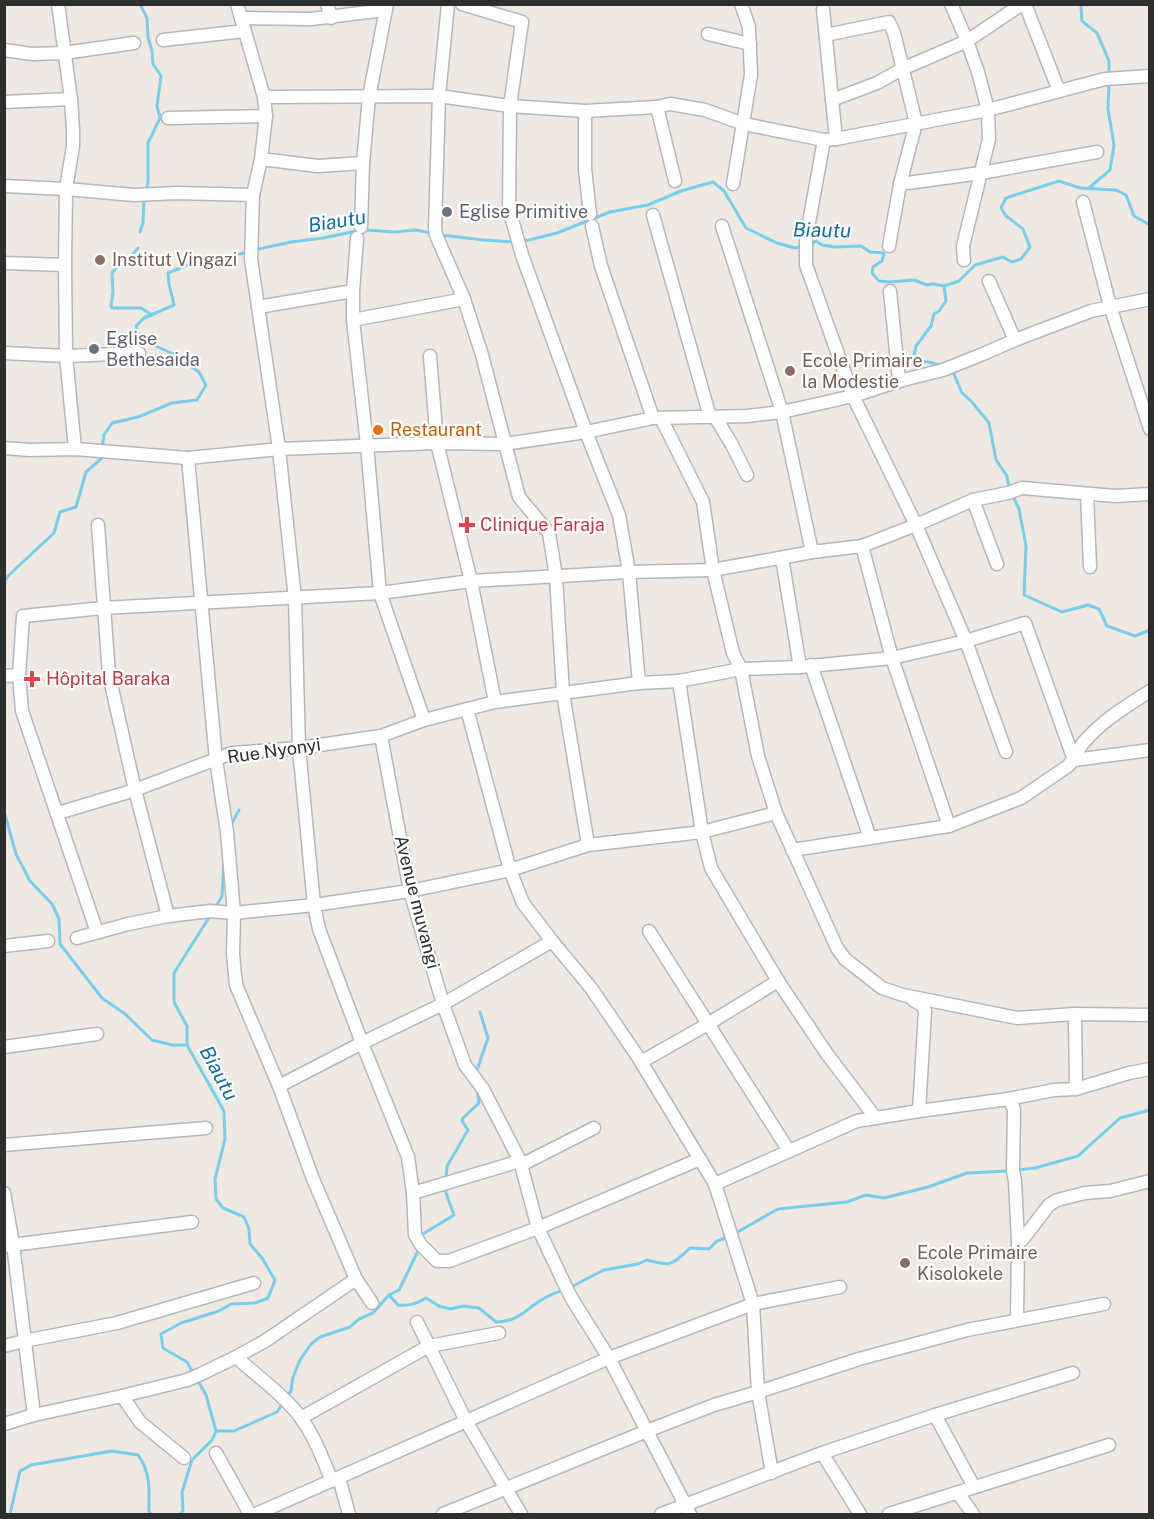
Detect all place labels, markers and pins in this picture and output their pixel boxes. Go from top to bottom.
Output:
place label: Eglise Primitive [459,201,588,222]
marker: Eglise Primitive [440,205,454,219]
place label: Institut Vingazi [112,249,237,270]
marker: Institut Vingazi [93,253,107,267]
place label: Eglise Bethesaida [106,328,200,370]
marker: Eglise Bethesaida [87,342,101,356]
place label: Ecole Primaire la Modestie [802,350,923,392]
marker: Ecole Primaire la Modestie [783,364,797,378]
place label: Restaurant [390,419,482,440]
marker: Restaurant [371,423,385,437]
place label: Clinique Faraja [480,514,605,535]
marker: Clinique Faraja [458,516,476,534]
place label: Hôpital Baraka [46,668,170,689]
marker: Hôpital Baraka [23,670,41,688]
place label: Ecole Primaire Kisolokele [917,1242,1038,1284]
marker: Ecole Primaire Kisolokele [898,1256,912,1270]

